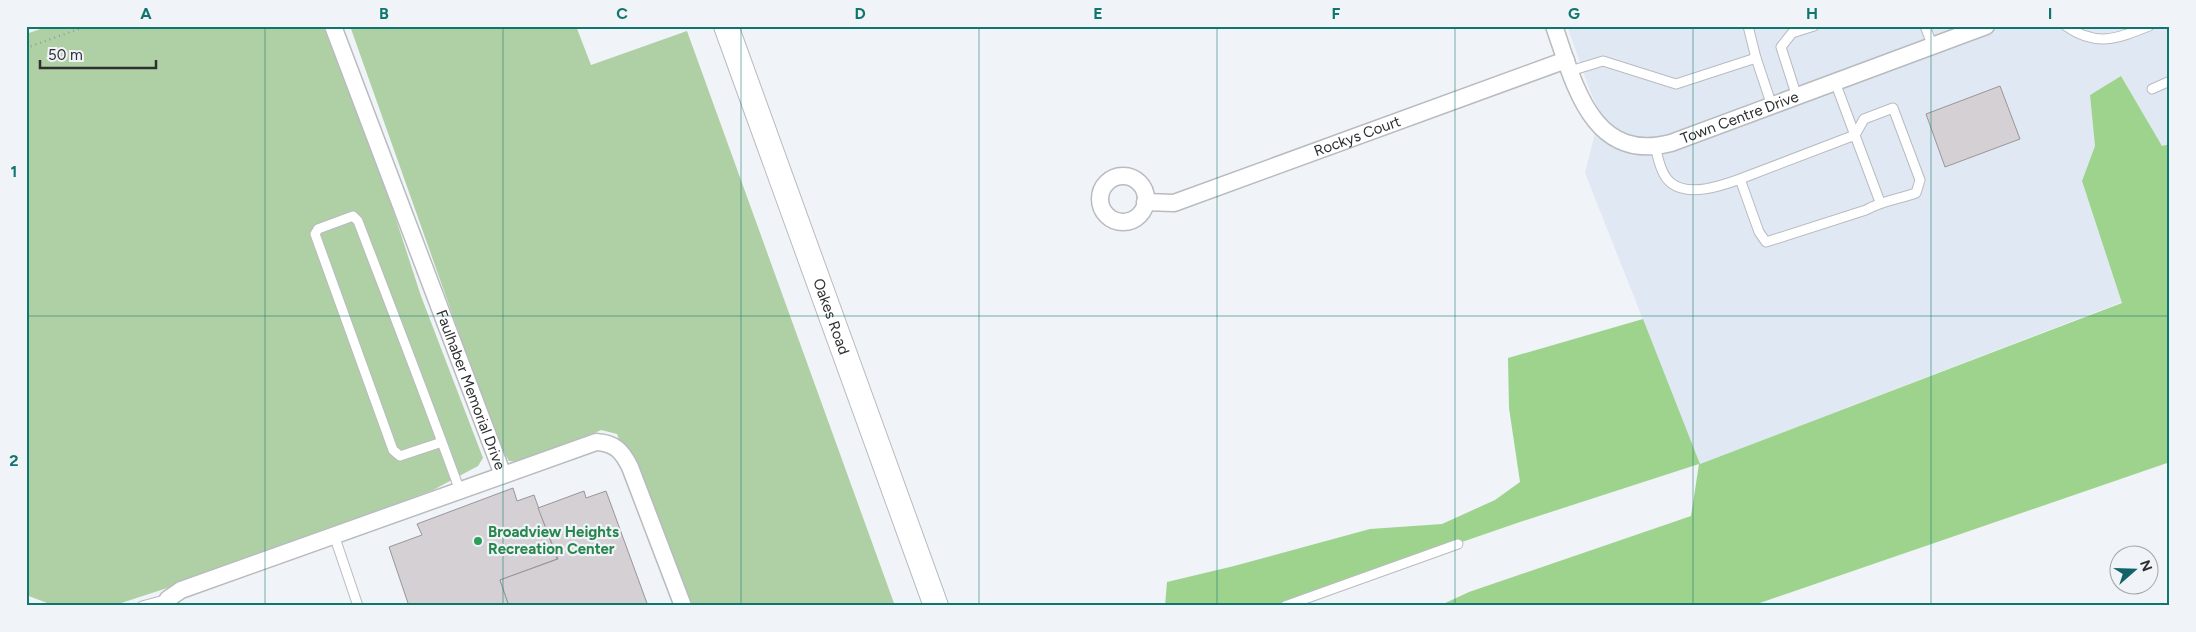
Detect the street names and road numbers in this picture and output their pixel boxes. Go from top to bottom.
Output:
street label: Town Centre Drive [1678,87,1801,148]
street label: Rockys Court [1311,112,1403,160]
street label: Oakes Road [809,276,853,357]
street label: Faulhaber Memorial Drive [432,307,509,472]

